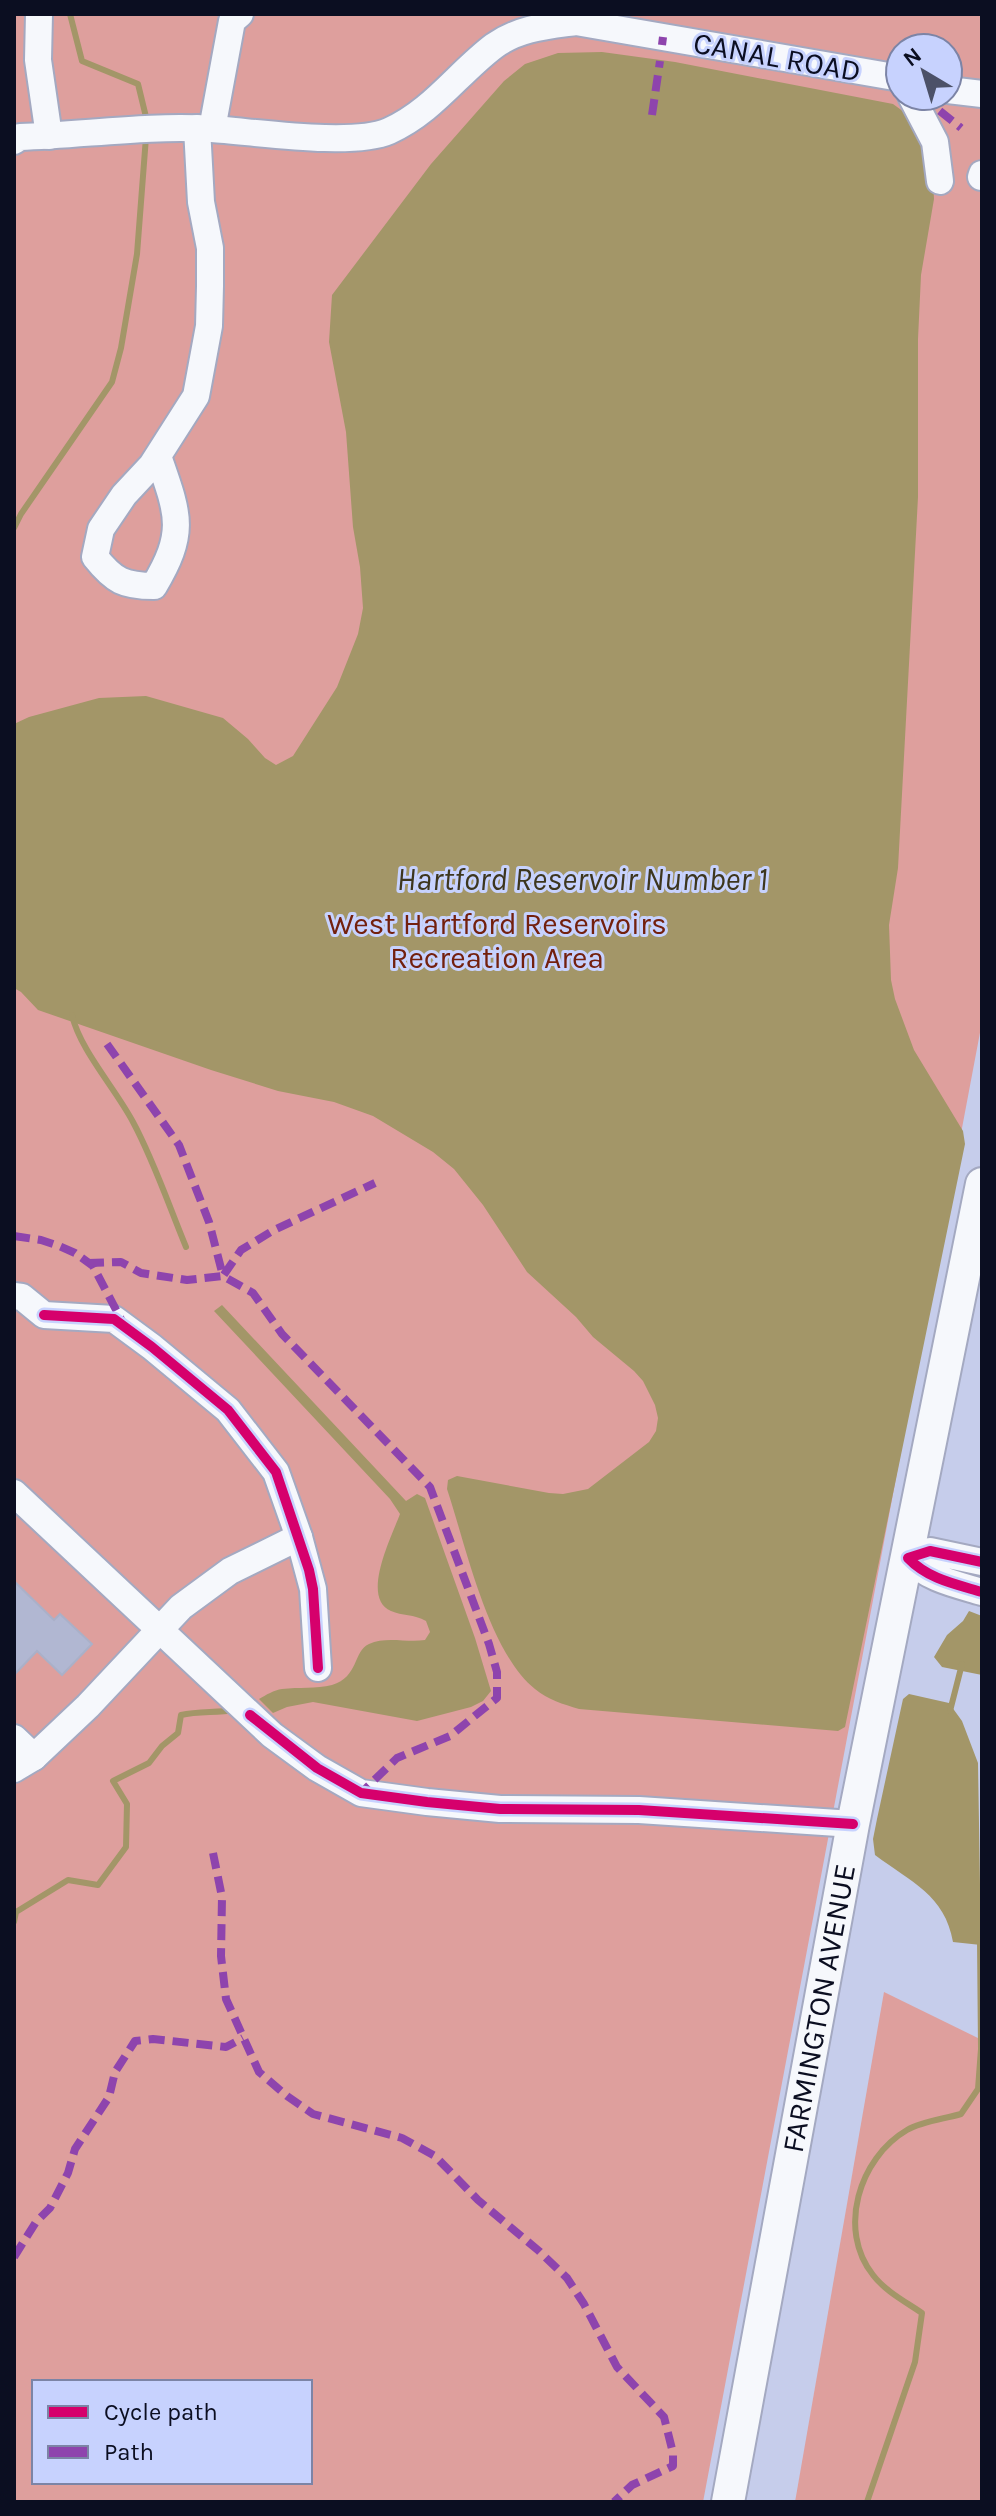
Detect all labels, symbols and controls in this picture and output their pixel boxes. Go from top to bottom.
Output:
street label: CANAL ROAD [691,25,863,89]
north arrow [884,32,964,112]
text: N [898,42,927,72]
water label: Hartford Reservoir Number 1 [397,861,767,898]
park label: West Hartford Reservoirs Recreation Area [327,906,667,976]
street label: FARMINGTON AVENUE [775,1861,863,2155]
legend [32,2380,312,2484]
text: Cycle path [104,2398,218,2426]
text: Path [104,2438,154,2466]

